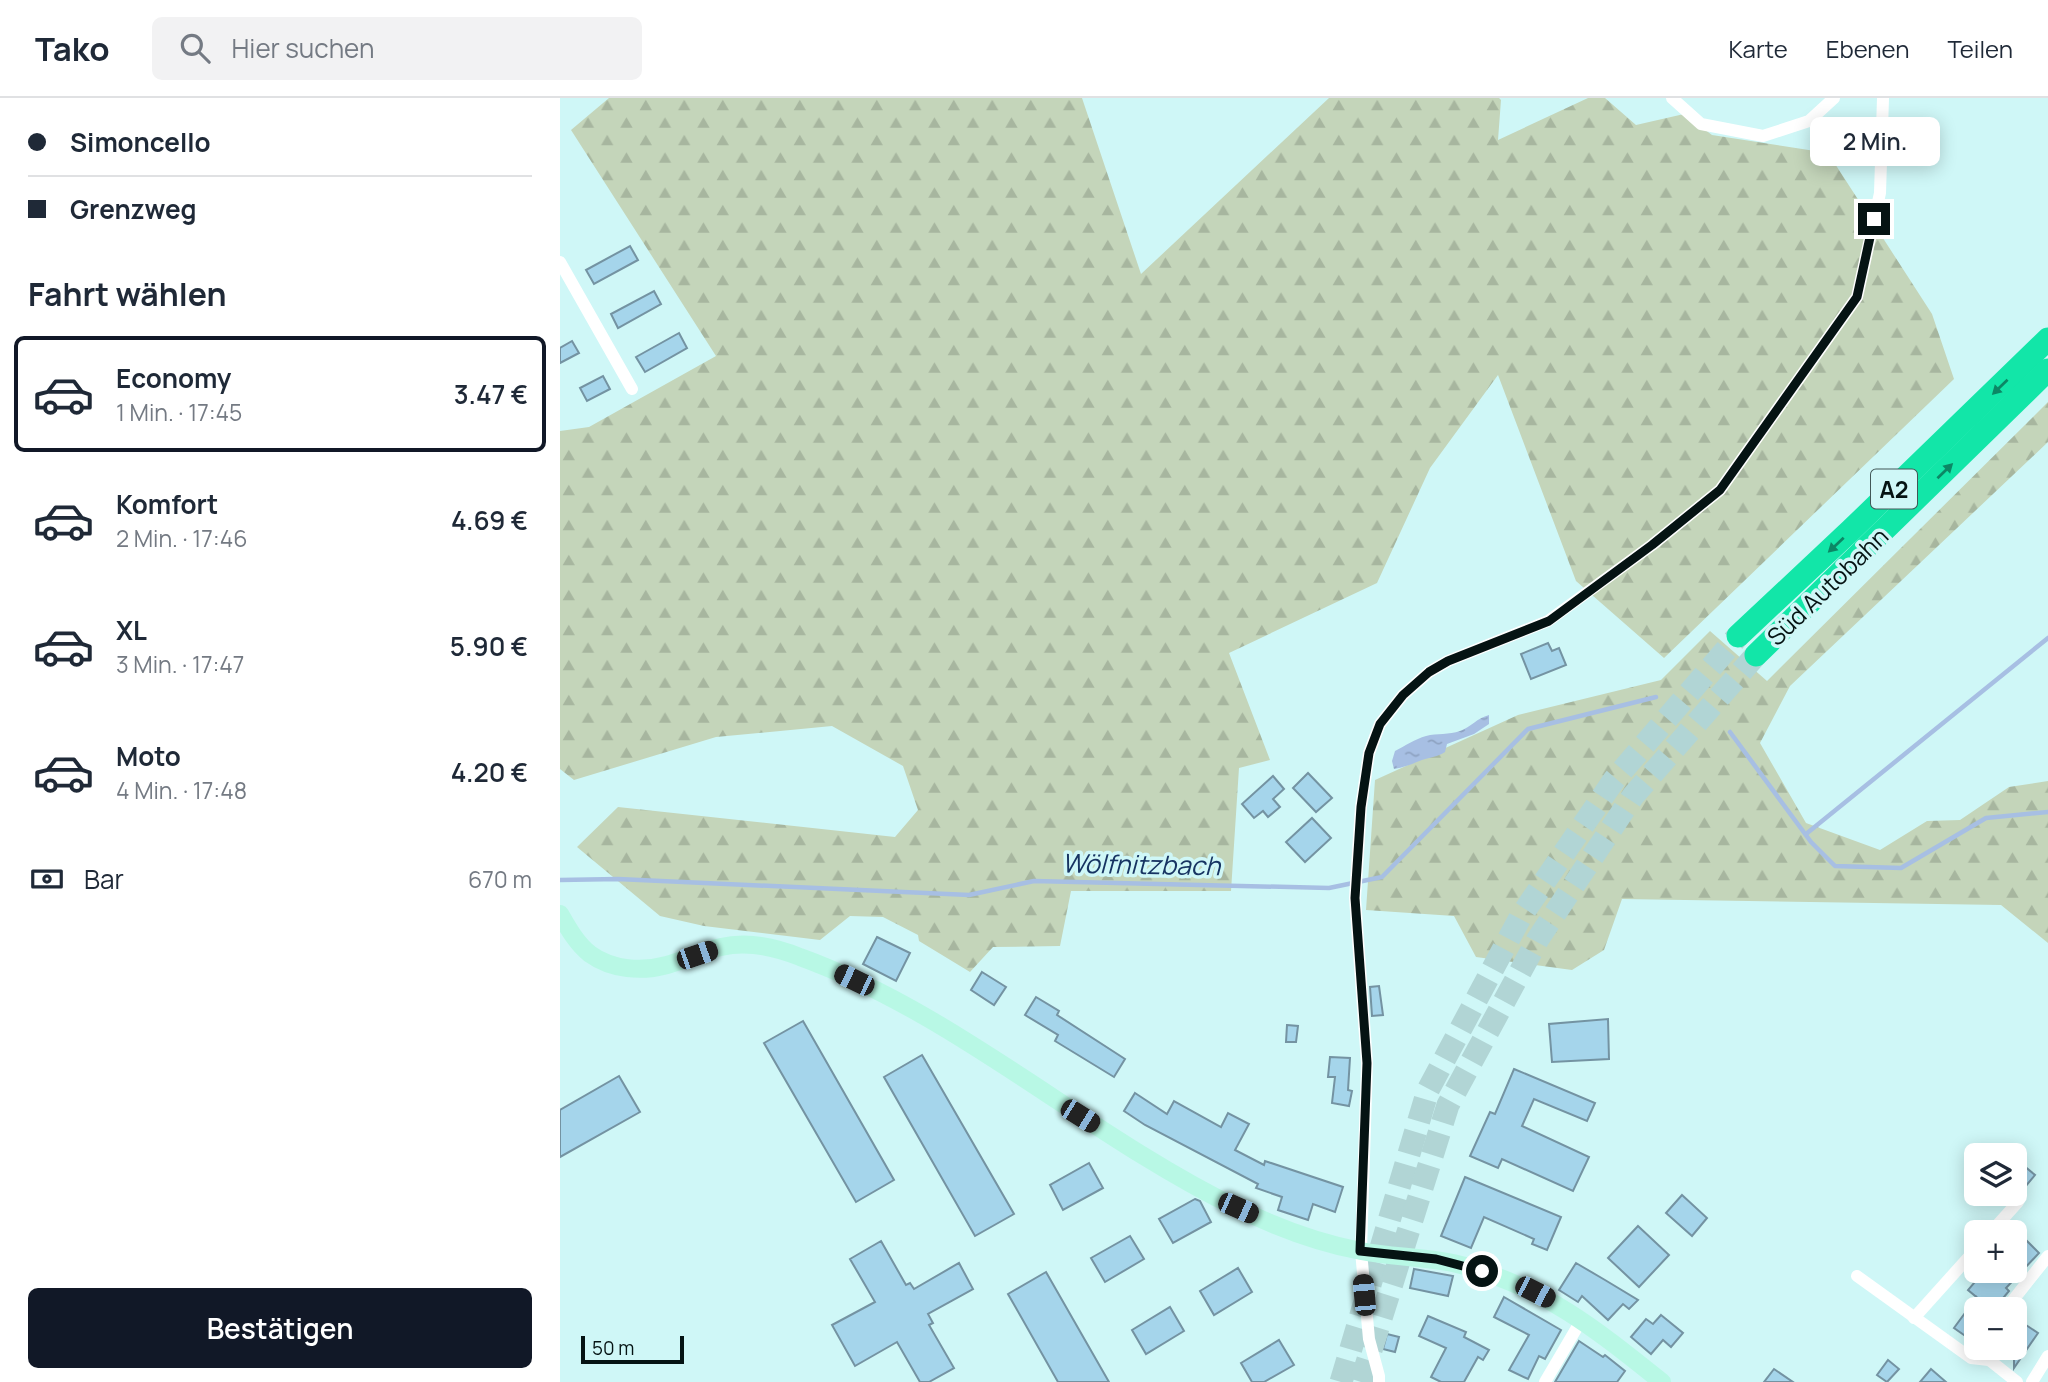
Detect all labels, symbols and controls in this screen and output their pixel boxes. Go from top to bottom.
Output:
search box [152,17,642,80]
text: Tako [35,26,110,71]
icon: search [176,29,214,67]
text: Hier suchen [232,30,374,66]
text: Karte [1728,32,1788,65]
text: Ebenen [1826,32,1909,65]
text: Teilen [1947,32,2013,65]
callout: 2 Min. [1809,117,1939,166]
text: Simoncello [70,124,211,160]
text: 2 Min. [1843,125,1907,157]
text: Grenzweg [70,191,197,227]
route end [1858,203,1890,235]
text: Fahrt wählen [28,272,227,316]
text: Economy [116,360,231,396]
icon: car [32,363,95,426]
text: 3.47 € [454,376,528,412]
one-way arrow [1992,379,2009,395]
text: 1 Min. · 17:45 [116,396,242,428]
one-way arrow [1936,463,1953,479]
road number: A2 [1871,470,1917,508]
text: Komfort [116,486,218,522]
icon: car [32,489,95,552]
text: 4.69 € [451,502,528,538]
street label: Süd Autobahn [1759,520,1895,652]
text: 2 Min. · 17:46 [116,522,248,554]
one-way arrow [1828,536,1845,552]
text: XL [116,612,147,648]
icon: car [32,615,95,678]
text: 5.90 € [450,628,528,664]
text: 3 Min. · 17:47 [116,648,244,680]
text: Moto [116,738,181,774]
icon: car [32,741,95,804]
text: 4.20 € [451,754,528,790]
text: 4 Min. · 17:48 [116,774,247,806]
water label: Wölfnitzbach [1061,845,1222,883]
icon: cash [28,860,66,898]
text: Bar [84,861,124,897]
text: 670 m [468,863,532,895]
car [674,938,721,972]
car [831,961,878,999]
car [1057,1096,1104,1136]
map controls [1964,1143,2027,1360]
button: layers [1964,1143,2027,1206]
car [1215,1190,1262,1226]
button: + [1964,1220,2027,1283]
route start [1466,1255,1498,1287]
car [1352,1273,1377,1317]
car [1512,1273,1559,1311]
button: Bestätigen [28,1288,532,1368]
button: − [1964,1297,2027,1360]
scale bar [581,1333,684,1365]
text: 50 m [592,1335,634,1361]

